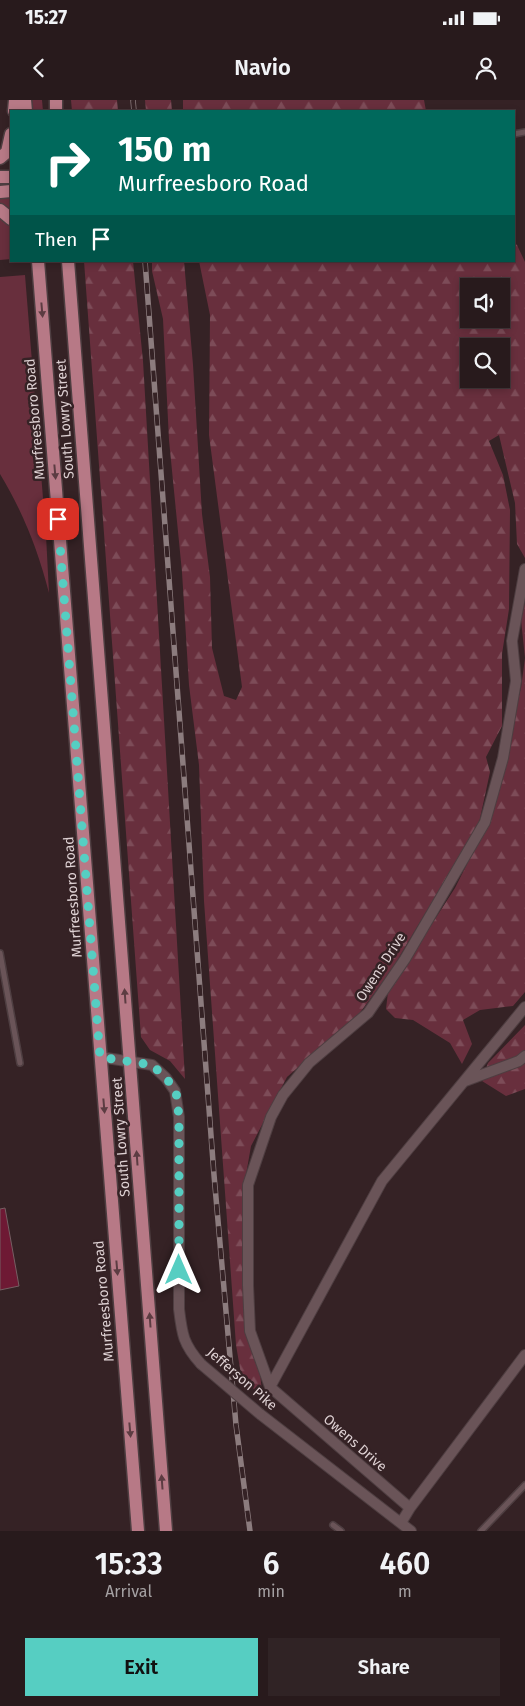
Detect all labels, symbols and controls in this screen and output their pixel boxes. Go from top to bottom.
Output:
text: 15:27 [25,6,67,29]
icon: back [25,54,53,82]
text: Navio [234,54,291,81]
icon: person [472,54,500,82]
text: 150 m [118,128,211,170]
icon: right [35,130,100,195]
text: Murfreesboro Road [118,170,309,197]
icon: arrive [87,225,115,253]
text: Then [35,228,77,251]
map controls [460,278,510,388]
button: sound [460,278,510,328]
one-way arrow [38,302,46,318]
button: search [460,338,510,388]
street label: Murfreesboro Road [21,358,49,480]
street label: South Lowry Street [52,358,78,479]
one-way arrow [51,464,59,480]
pin [37,498,79,540]
icon: arrive [44,505,72,533]
street label: Murfreesboro Road [60,836,86,958]
street label: Owens Drive [352,929,410,1005]
one-way arrow [120,988,128,1004]
street label: South Lowry Street [108,1076,134,1197]
one-way arrow [100,1098,108,1114]
one-way arrow [133,1150,141,1166]
street label: Murfreesboro Road [90,1240,118,1362]
position arrow [152,1243,204,1295]
one-way arrow [113,1260,121,1276]
one-way arrow [146,1312,154,1328]
street label: Jefferson Pike [203,1344,281,1414]
street label: Owens Drive [320,1411,390,1475]
one-way arrow [126,1422,134,1438]
one-way arrow [158,1474,166,1490]
text: 15:33 [95,1546,163,1582]
text: 6 [263,1546,279,1582]
text: 460 [380,1546,430,1582]
text: Arrival [105,1582,152,1601]
text: min [257,1582,285,1601]
text: m [398,1582,412,1601]
button: Exit [25,1638,258,1696]
button: Share [268,1638,500,1696]

